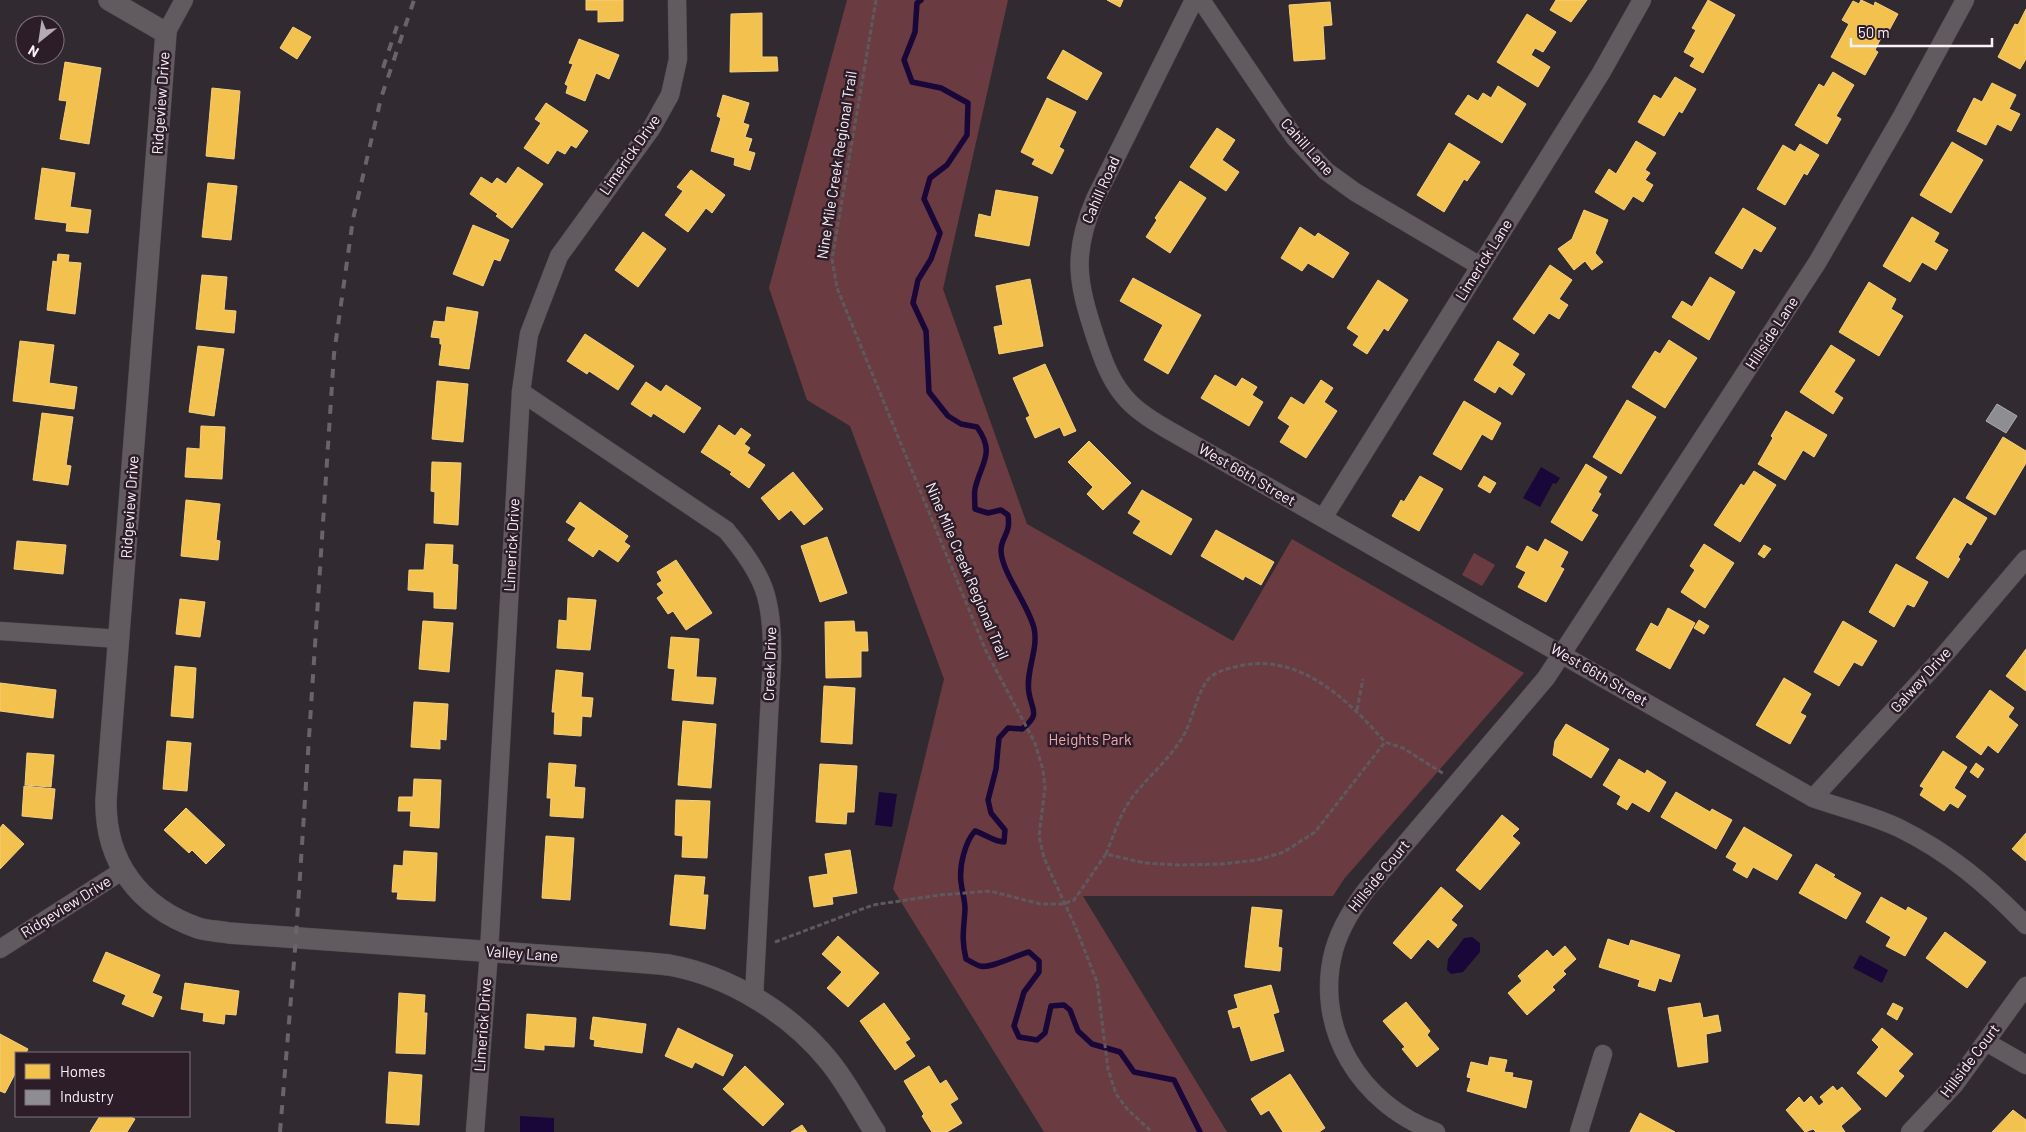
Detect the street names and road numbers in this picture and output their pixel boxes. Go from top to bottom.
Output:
street label: Ridgeview Drive [147,51,173,155]
street label: Nine Mile Creek Regional Trail [812,69,860,260]
street label: Limerick Drive [595,111,663,198]
street label: Cahill Lane [1277,114,1338,179]
street label: Cahill Road [1077,153,1123,226]
street label: Limerick Lane [1451,216,1515,303]
street label: Hillside Lane [1741,293,1801,372]
street label: West 66th Street [1196,439,1299,509]
street label: Ridgeview Drive [116,455,142,559]
street label: Nine Mile Creek Regional Trail [922,479,1013,662]
street label: Limerick Drive [500,498,522,592]
street label: Creek Drive [759,626,779,701]
street label: West 66th Street [1548,639,1651,709]
street label: Galway Drive [1886,643,1954,716]
street label: Hillside Court [1344,836,1413,915]
street label: Ridgeview Drive [17,871,114,941]
street label: Valley Lane [485,941,559,965]
street label: Limerick Drive [470,978,494,1072]
street label: Hillside Court [1936,1020,2003,1101]

